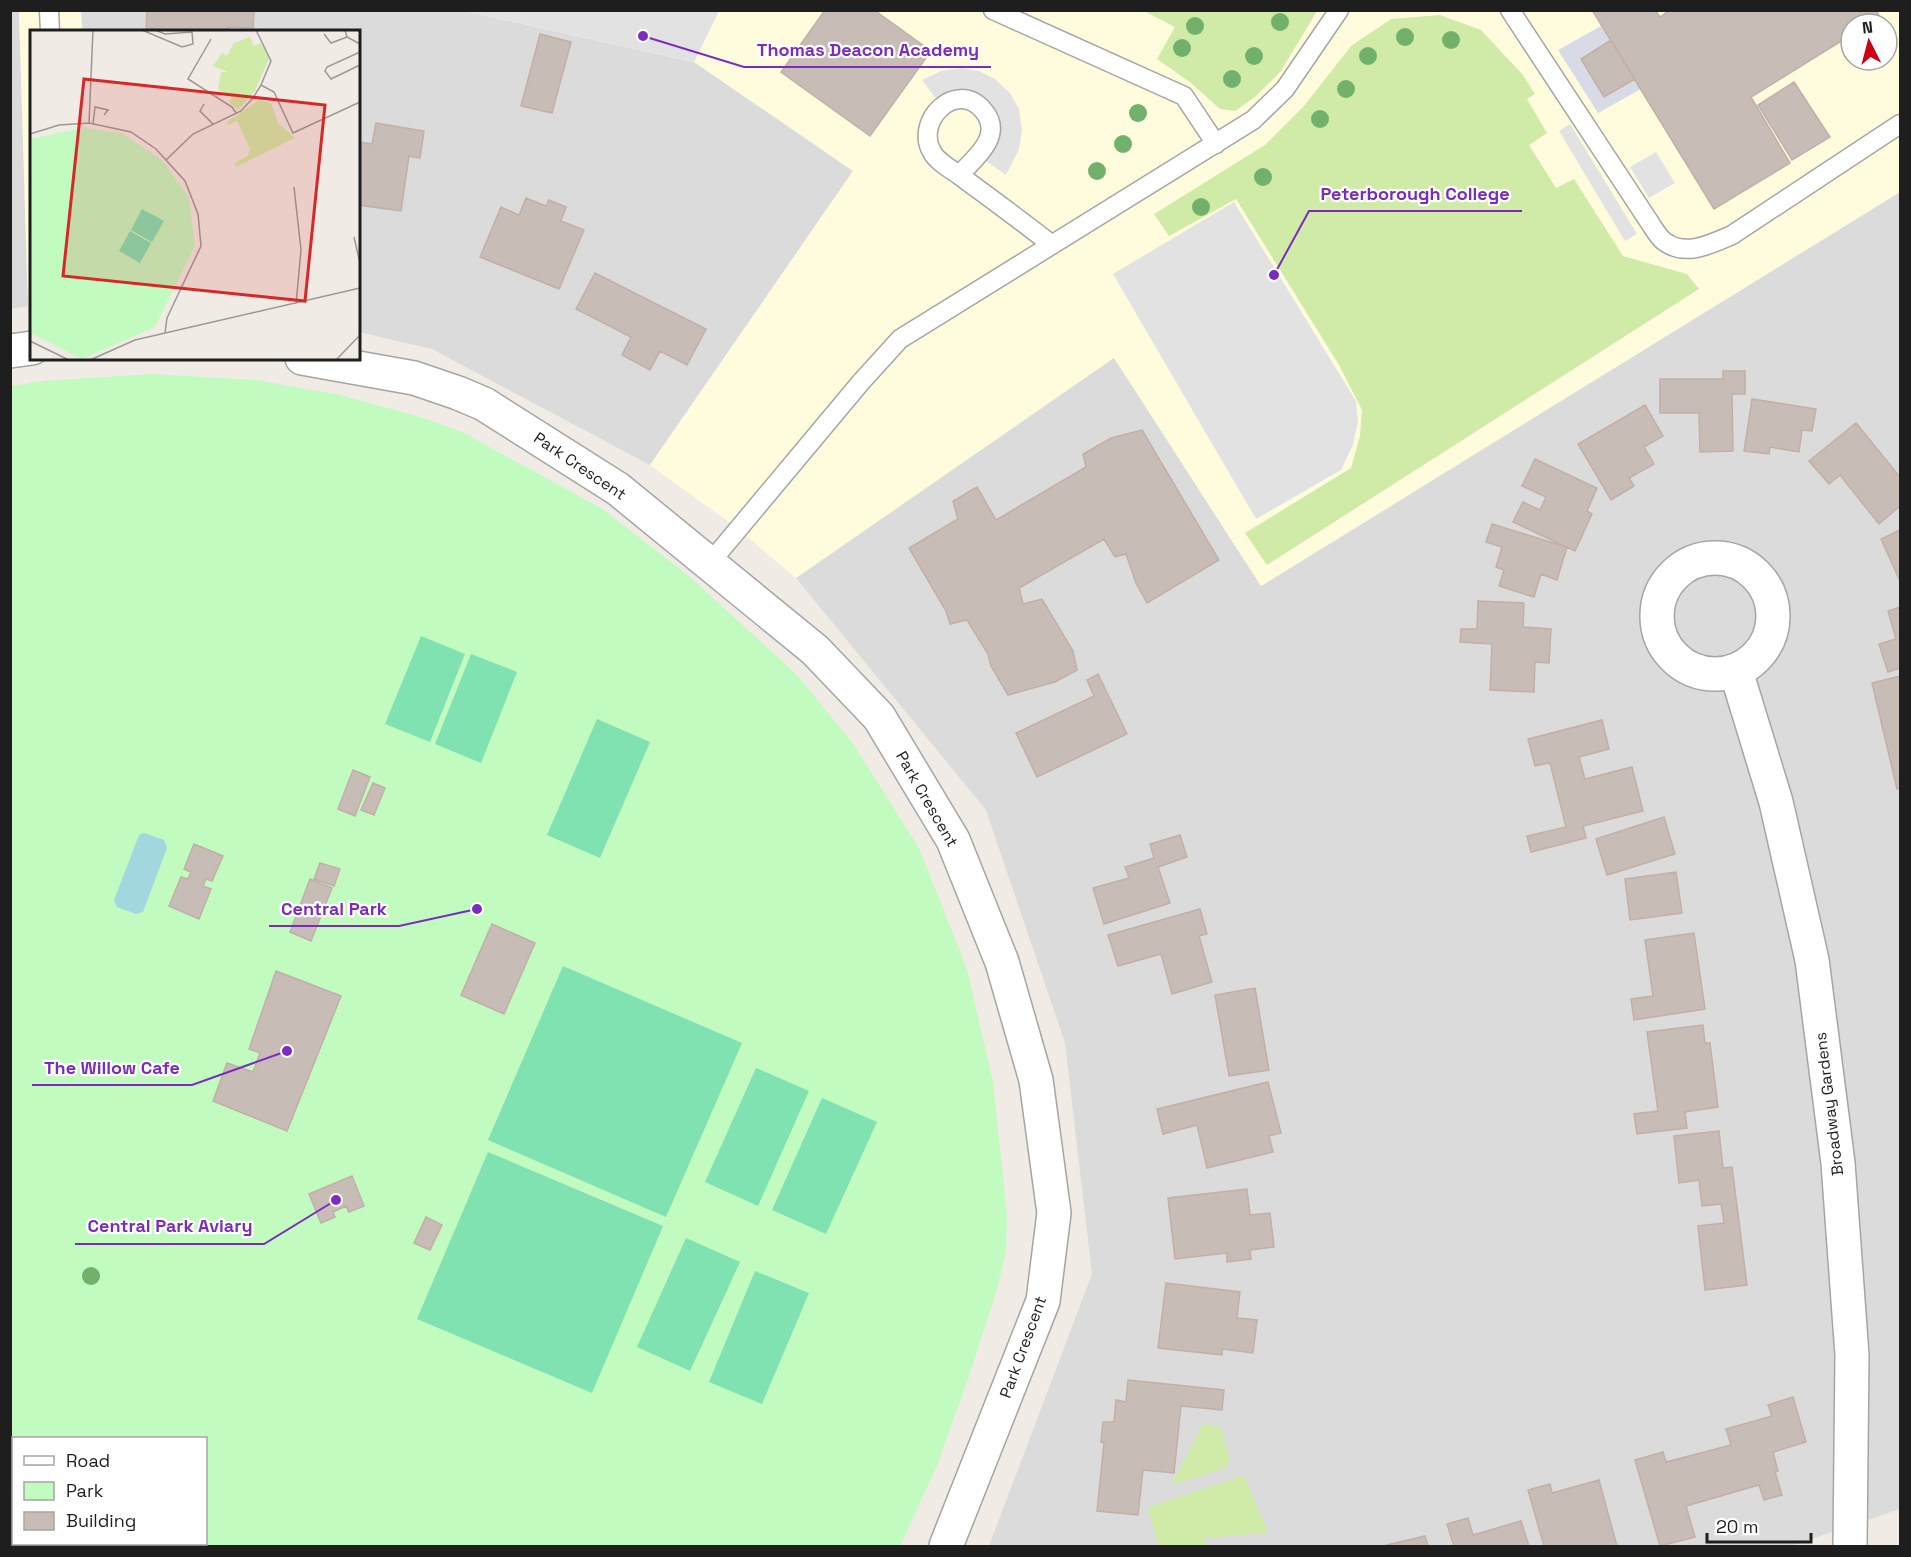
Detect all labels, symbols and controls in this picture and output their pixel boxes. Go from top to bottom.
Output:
north arrow [1839,12,1899,72]
text: N [1861,17,1874,39]
inset map [30,30,360,360]
callout: Thomas Deacon Academy [744,31,991,67]
text: Thomas Deacon Academy [757,38,979,61]
callout: Peterborough College [1309,175,1522,211]
text: Peterborough College [1320,182,1510,205]
street label: Park Crescent [530,427,630,505]
street label: Park Crescent [891,747,963,851]
callout: Central Park [269,890,399,926]
text: Central Park [281,897,387,920]
street label: Broadway Gardens [1810,1031,1848,1177]
callout: The Willow Cafe [32,1049,192,1085]
text: The Willow Cafe [44,1056,180,1079]
callout: Central Park Aviary [75,1208,264,1244]
text: Central Park Aviary [88,1214,252,1237]
street label: Park Crescent [995,1293,1051,1401]
legend [12,1437,207,1545]
text: Road [66,1449,110,1472]
text: Park [66,1479,104,1502]
scale bar [1707,1506,1810,1544]
text: Building [66,1509,136,1532]
text: 20 m [1716,1515,1759,1538]

